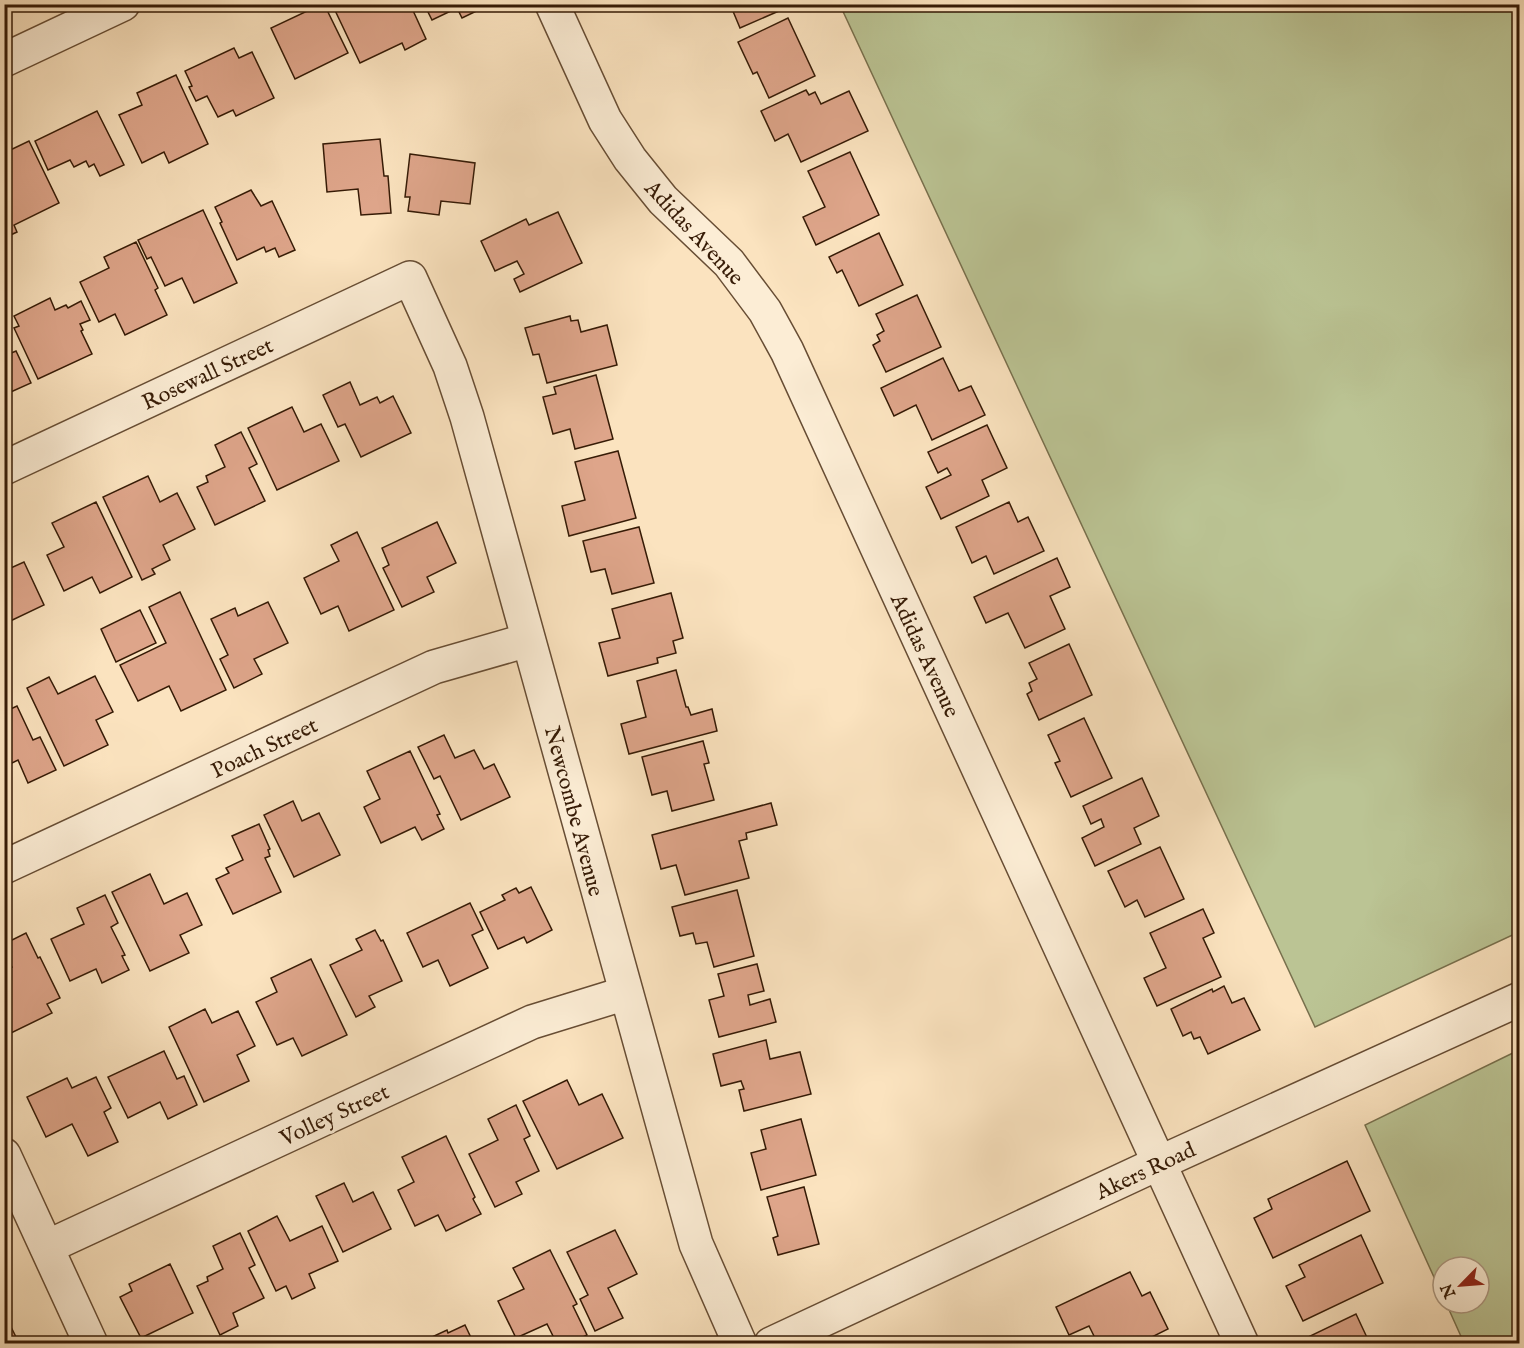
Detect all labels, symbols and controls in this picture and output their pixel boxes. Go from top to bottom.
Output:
street label: Adidas Avenue [637,174,749,292]
street label: Rosewall Street [138,332,278,417]
street label: Adidas Avenue [883,589,965,722]
street label: Poach Street [207,712,323,786]
street label: Newcombe Avenue [537,723,609,900]
street label: Volley Street [275,1078,394,1154]
street label: Akers Road [1091,1136,1200,1208]
north arrow [1431,1255,1491,1315]
text: N [1437,1280,1462,1302]

